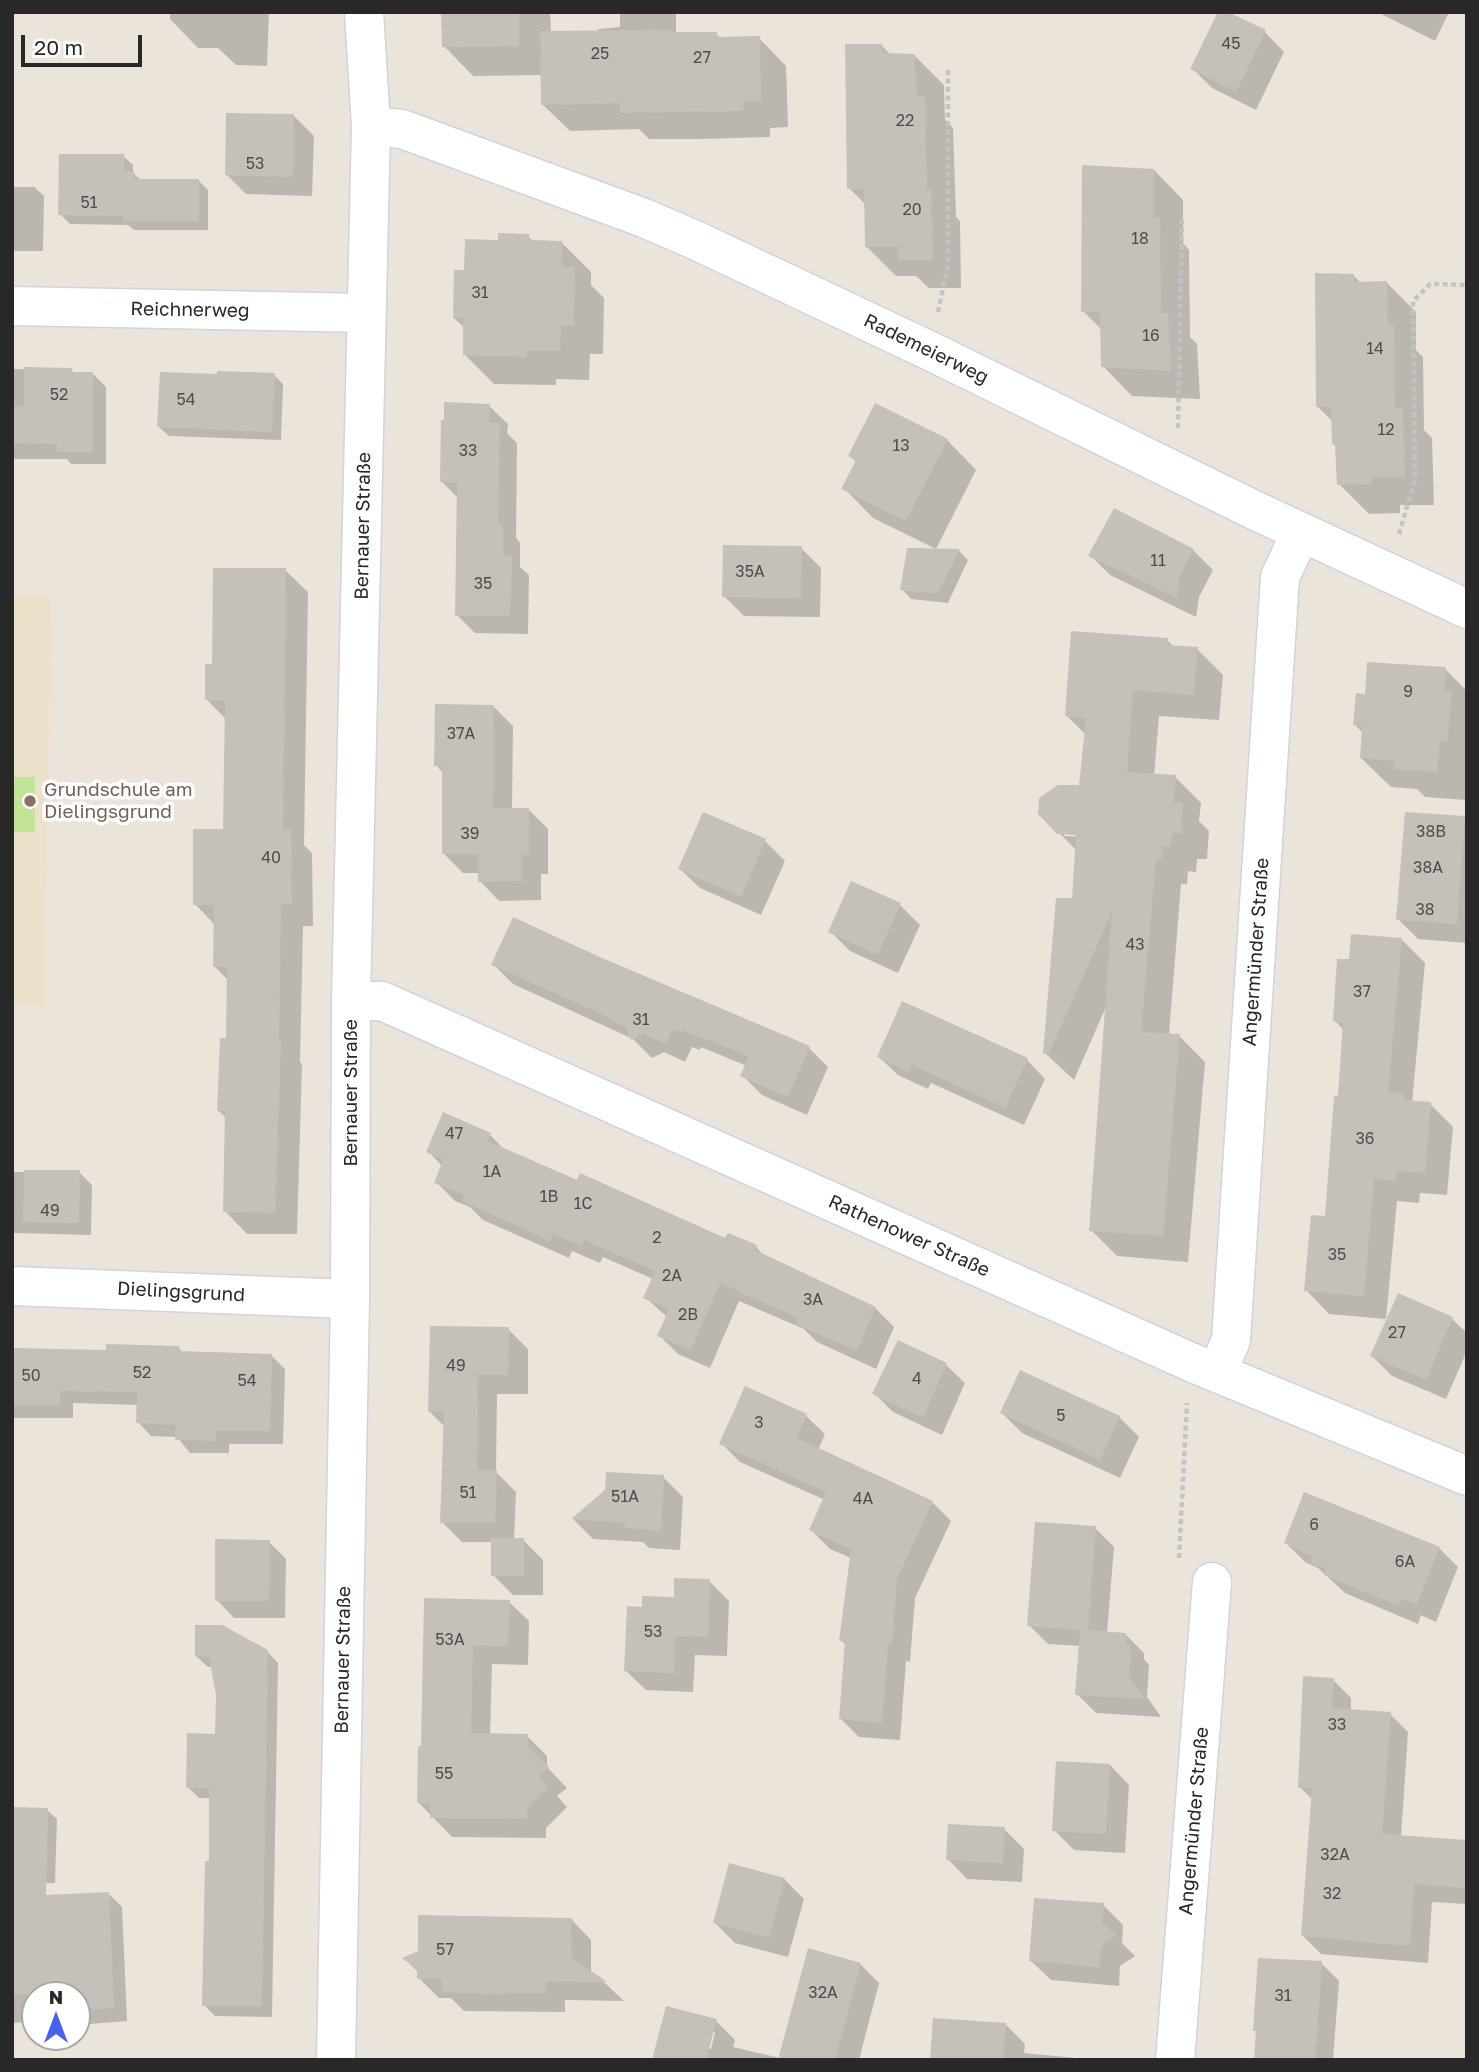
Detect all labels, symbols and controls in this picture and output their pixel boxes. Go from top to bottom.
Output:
scale bar [24,21,145,65]
text: 20 m [34,34,83,60]
house number: 45 [1221,34,1241,54]
house number: 25 [591,44,609,64]
house number: 27 [693,48,711,68]
house number: 22 [896,111,914,131]
house number: 53 [246,154,264,174]
house number: 51 [80,193,98,213]
house number: 20 [902,200,922,220]
house number: 18 [1131,229,1149,249]
house number: 31 [471,283,489,303]
street label: Reichnerweg [130,298,250,322]
street label: Rademeierweg [860,309,992,389]
house number: 16 [1142,326,1160,346]
house number: 14 [1366,339,1384,359]
house number: 52 [50,385,68,405]
house number: 54 [176,390,196,410]
house number: 12 [1377,420,1395,440]
house number: 13 [892,436,910,456]
house number: 33 [459,441,477,461]
street label: Bernauer Straße [350,452,376,600]
house number: 11 [1150,551,1166,571]
house number: 35A [735,562,765,582]
house number: 35 [474,574,492,594]
house number: 9 [1403,682,1413,702]
house number: 37A [447,724,475,744]
place label: Grundschule am Dielingsgrund [44,779,192,823]
marker: Grundschule am Dielingsgrund [22,793,38,809]
house number: 38B [1416,822,1446,842]
house number: 39 [460,824,480,844]
house number: 40 [261,848,281,868]
street label: Angermünder Straße [1238,857,1274,1047]
house number: 38A [1413,858,1443,878]
house number: 38 [1415,900,1435,920]
house number: 43 [1125,935,1145,955]
house number: 37 [1353,982,1371,1002]
house number: 31 [632,1010,650,1030]
street label: Bernauer Straße [340,1019,362,1167]
house number: 47 [445,1124,463,1144]
house number: 36 [1355,1129,1375,1149]
house number: 1A [483,1162,501,1182]
house number: 1B [540,1187,558,1207]
street label: Rathenower Straße [825,1190,993,1282]
house number: 1C [574,1194,592,1214]
house number: 49 [40,1201,60,1221]
house number: 2 [652,1228,662,1248]
house number: 35 [1328,1245,1346,1265]
house number: 2A [662,1266,682,1286]
street label: Dielingsgrund [116,1277,246,1307]
house number: 3A [803,1290,823,1310]
house number: 2B [678,1305,698,1325]
house number: 27 [1388,1323,1406,1343]
house number: 49 [446,1356,466,1376]
house number: 52 [133,1363,151,1383]
house number: 50 [21,1366,41,1386]
house number: 4 [912,1369,922,1389]
house number: 54 [237,1371,257,1391]
house number: 5 [1056,1406,1066,1426]
house number: 3 [754,1413,764,1433]
house number: 51 [459,1483,477,1503]
house number: 51A [611,1487,639,1507]
house number: 4A [853,1489,873,1509]
house number: 6 [1309,1515,1319,1535]
house number: 6A [1395,1552,1415,1572]
street label: Bernauer Straße [330,1586,356,1734]
house number: 53 [644,1622,662,1642]
house number: 53A [435,1630,465,1650]
house number: 33 [1328,1715,1346,1735]
street label: Angermünder Straße [1174,1726,1214,1916]
house number: 55 [435,1764,453,1784]
house number: 32A [1320,1845,1350,1865]
house number: 32 [1323,1884,1341,1904]
house number: 57 [436,1940,454,1960]
north arrow [21,1981,91,2051]
house number: 32A [808,1983,838,2003]
text: N [49,1985,63,2008]
house number: 31 [1274,1986,1292,2006]

